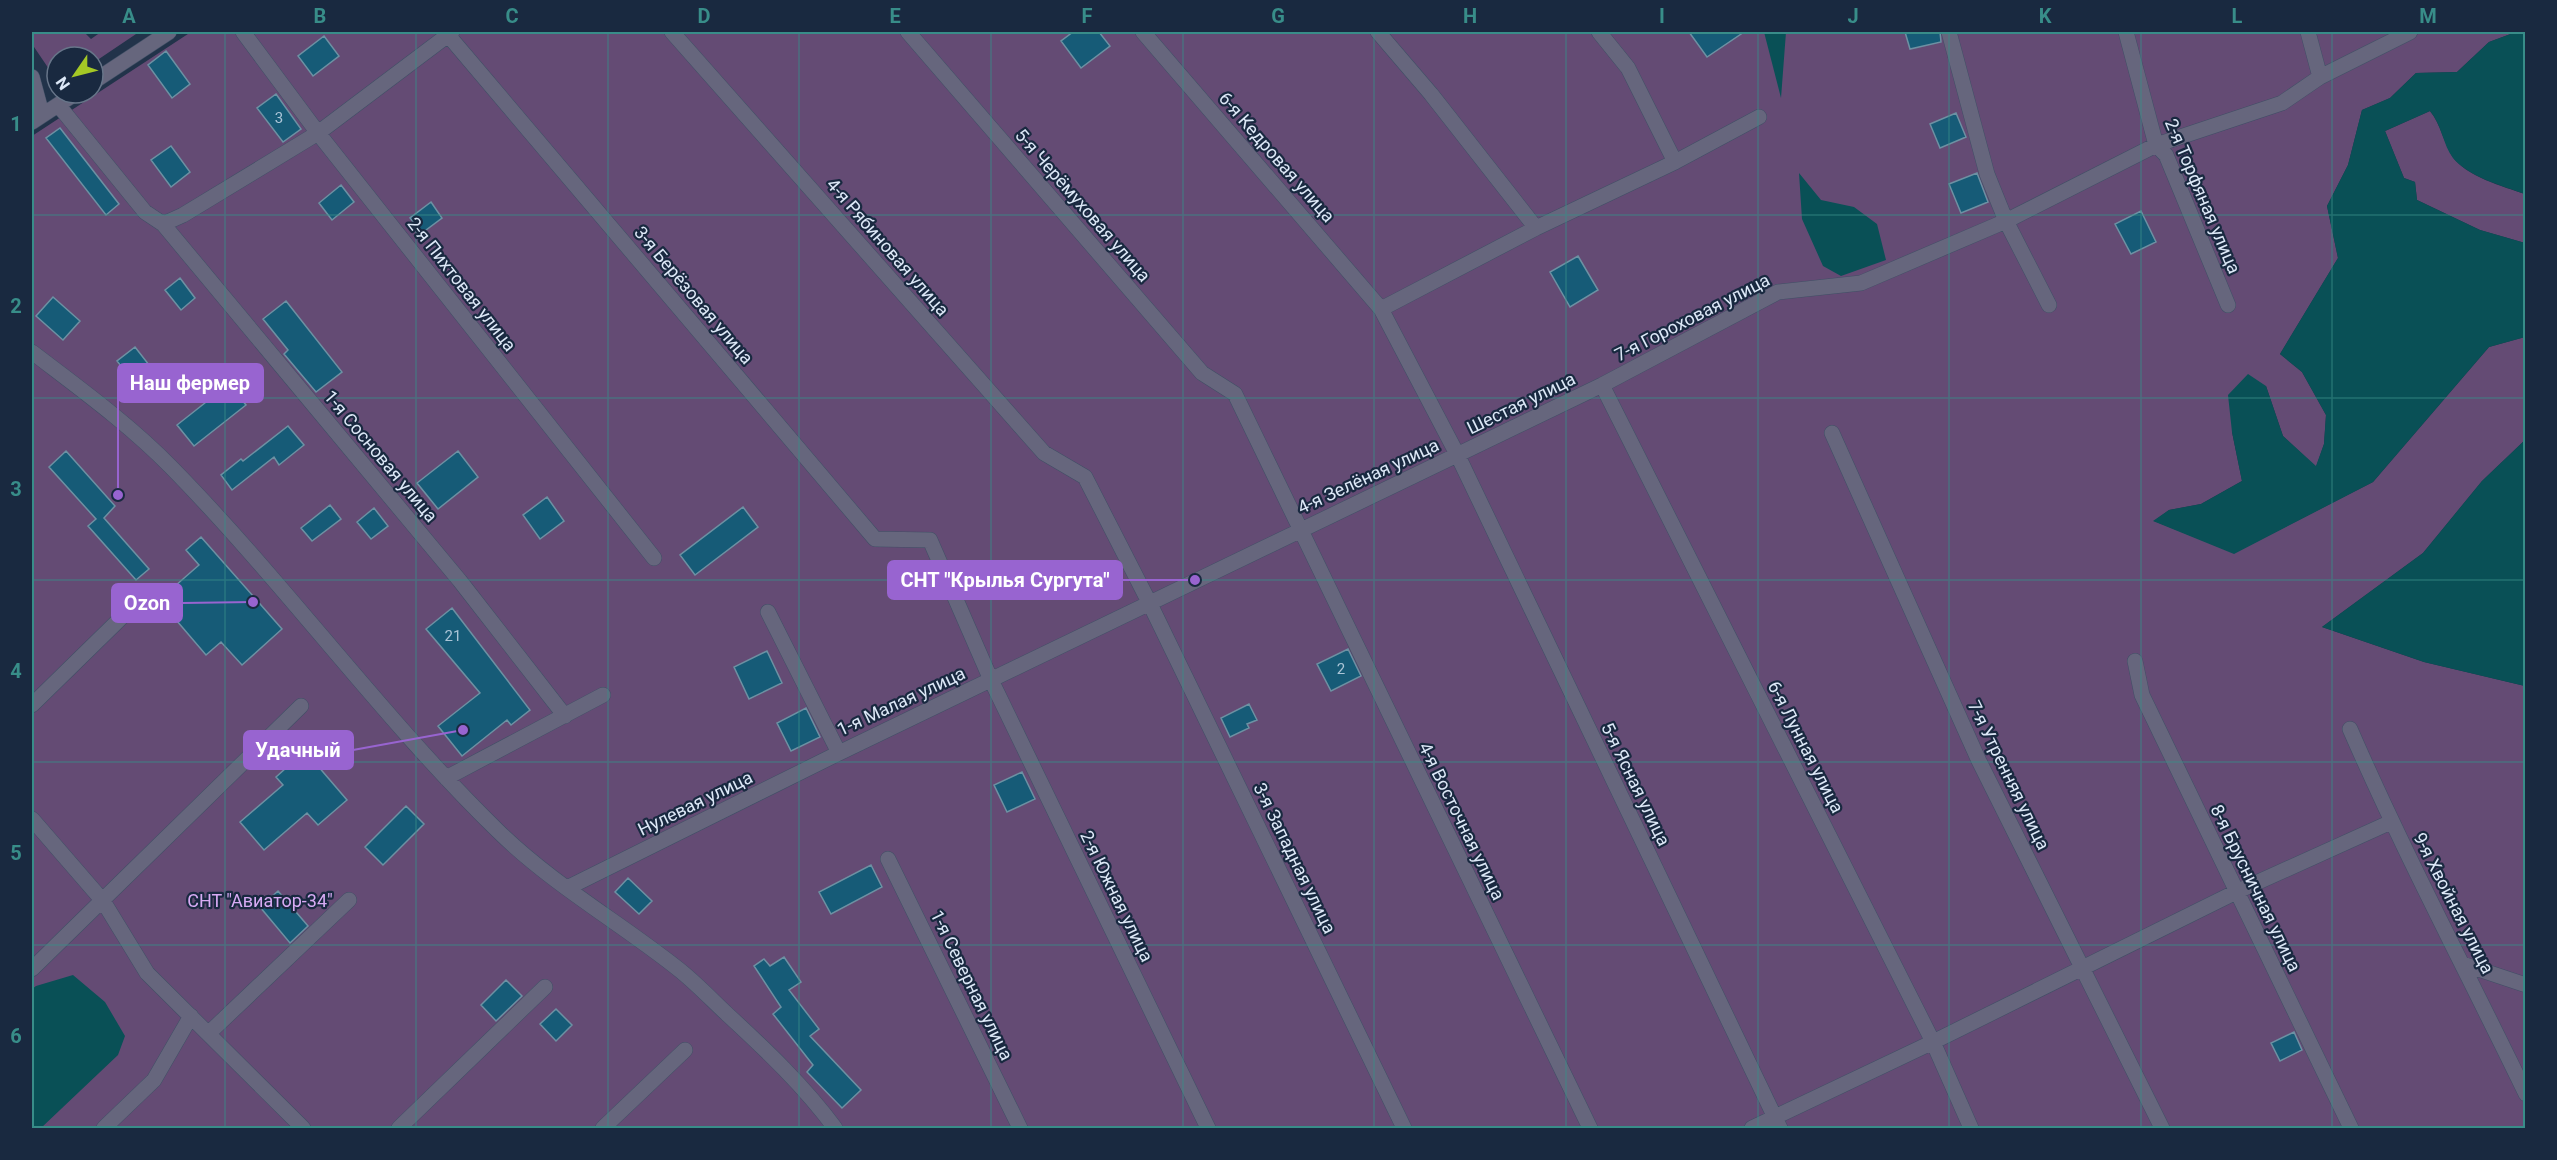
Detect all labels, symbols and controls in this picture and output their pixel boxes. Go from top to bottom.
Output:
text: A [122,4,136,28]
text: B [314,4,326,28]
text: C [505,4,519,28]
text: D [698,4,711,28]
text: E [889,4,901,28]
text: F [1082,4,1093,28]
text: G [1271,4,1285,28]
text: H [1463,4,1477,28]
text: I [1659,4,1665,28]
text: J [1847,4,1859,28]
text: K [2039,4,2052,28]
text: L [2232,4,2243,28]
text: M [2419,4,2437,28]
north arrow [45,45,105,105]
text: N [52,73,74,93]
street label: 6-я Кедровая улица [1215,88,1339,226]
house number: 3 [275,109,283,127]
text: 1 [10,112,22,136]
street label: 2-я Торфяная улица [2161,115,2245,277]
street label: 5-я Черёмуховая улица [1011,124,1155,286]
street label: 4-я Рябиновая улица [823,174,953,320]
street label: 2-я Пихтовая улица [403,213,521,355]
street label: 3-я Берёзовая улица [630,222,758,368]
street label: 7-я Гороховая улица [1611,269,1773,365]
text: 2 [10,294,22,318]
callout: Наш фермер [118,364,263,402]
street label: Шестая улица [1463,368,1579,438]
text: Наш фермер [130,371,250,395]
street label: 1-я Сосновая улица [320,386,442,526]
street label: 4-я Зелёная улица [1294,434,1442,518]
text: 3 [10,477,22,501]
callout: CНТ "Крылья Сургута" [888,561,1122,599]
text: CНТ "Крылья Сургута" [900,568,1110,592]
callout: Ozon [112,584,182,622]
text: Ozon [124,591,170,615]
house number: 21 [445,627,461,645]
text: 4 [10,659,22,683]
house number: 2 [1337,660,1345,678]
street label: 1-я Малая улица [834,662,968,740]
street label: 6-я Лунная улица [1764,678,1848,816]
street label: 7-я Утренняя улица [1964,697,2054,853]
street label: 5-я Ясная улица [1597,719,1675,849]
callout: Удачный [244,731,353,769]
text: Удачный [255,738,341,762]
street label: 4-я Восточная улица [1415,739,1509,903]
street label: Нулевая улица [634,766,756,840]
street label: 3-я Западная улица [1249,779,1341,937]
street label: 8-я Брусничная улица [2206,801,2306,975]
street label: 2-я Южная улица [1076,827,1158,965]
street label: 9-я Хвойная улица [2409,829,2499,977]
text: 5 [10,841,22,865]
park label: СНТ "Авиатор-34" [187,890,333,911]
street label: 1-я Северная улица [926,906,1018,1064]
text: 6 [10,1024,22,1048]

